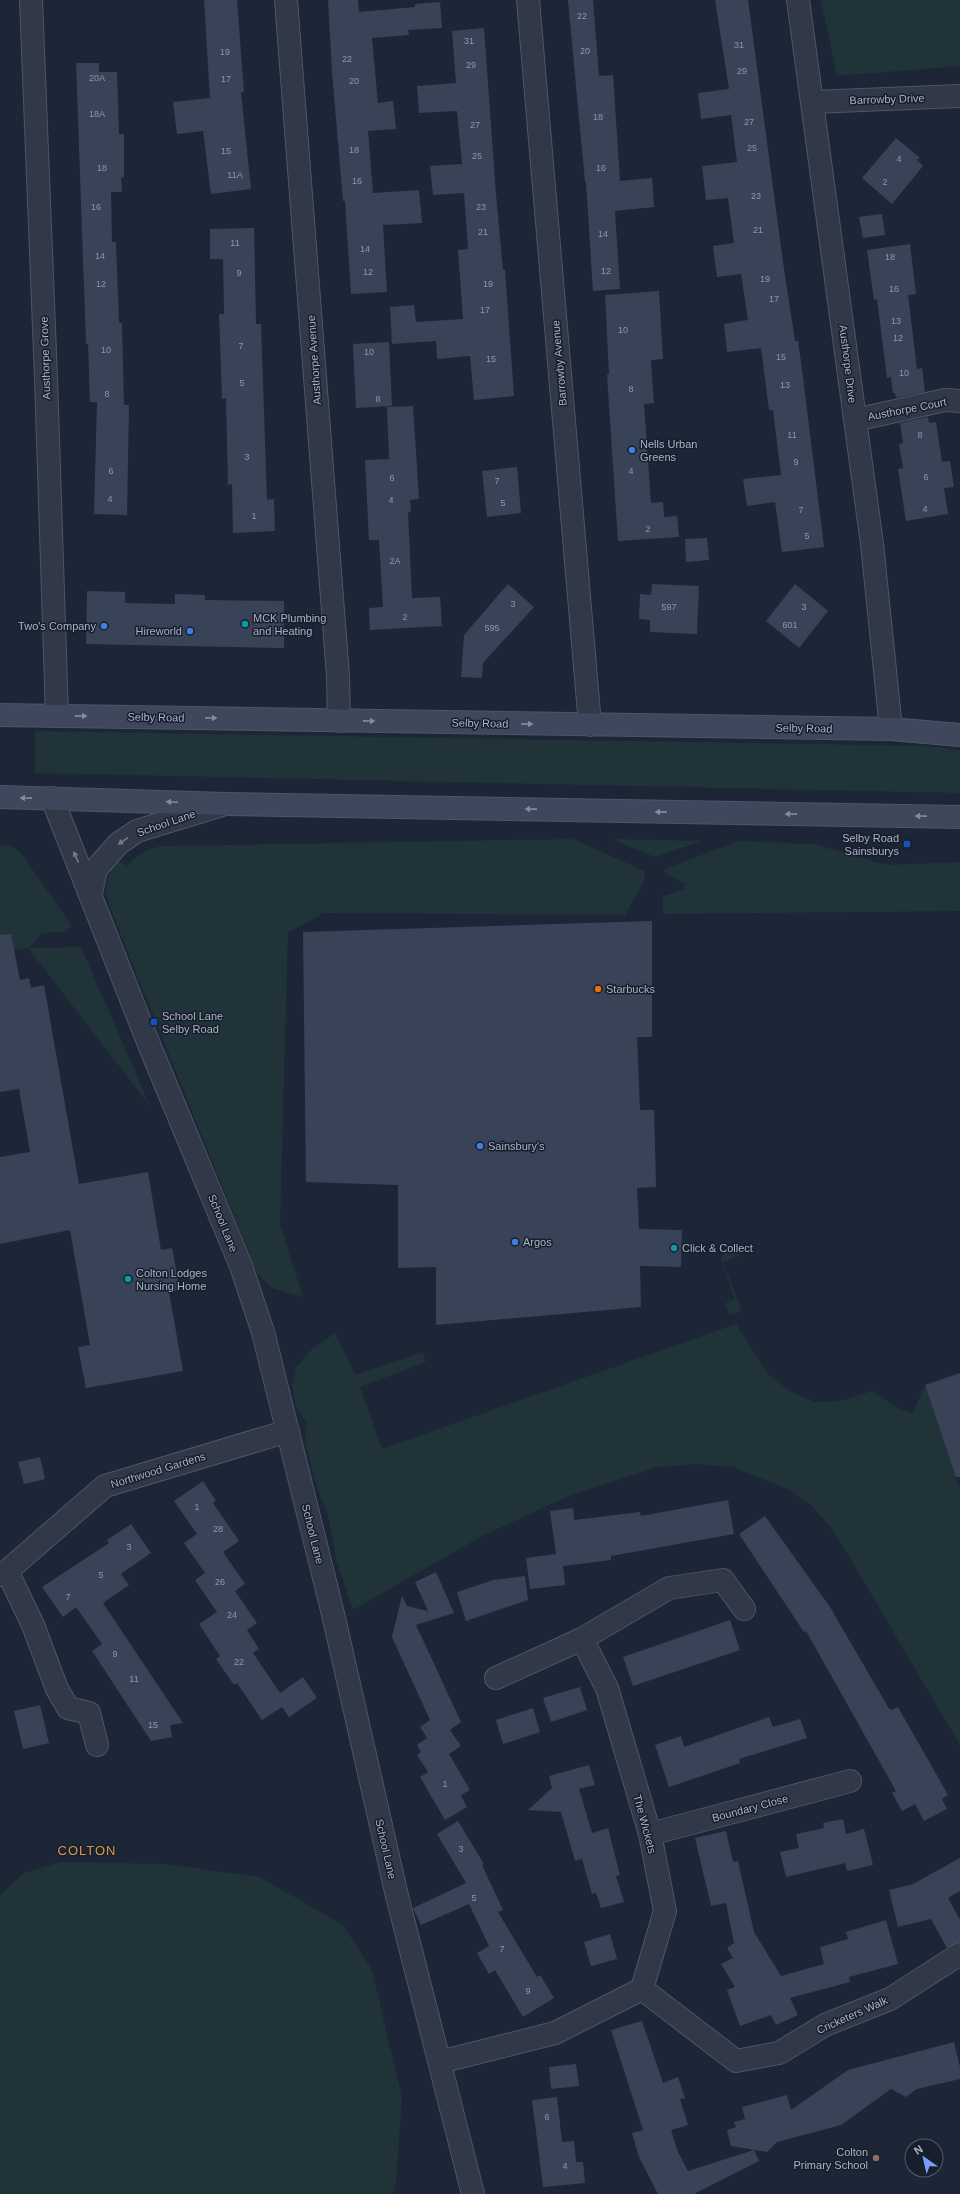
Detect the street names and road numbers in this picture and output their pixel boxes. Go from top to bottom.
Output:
street label: Barrowby Drive [849,92,925,106]
street label: Austhorpe Avenue [305,315,323,405]
street label: Austhorpe Grove [38,316,52,400]
street label: Barrowby Avenue [549,320,569,406]
street label: Austhorpe Drive [837,324,859,404]
street label: Austhorpe Court [867,395,947,423]
street label: Selby Road [127,711,185,723]
street label: Selby Road [451,717,509,729]
street label: Selby Road [775,722,833,734]
street label: School Lane [135,807,197,839]
street label: School Lane [206,1192,240,1254]
street label: Northwood Gardens [109,1450,207,1490]
street label: School Lane [300,1503,326,1565]
street label: Boundary Close [711,1792,789,1824]
street label: The Wickets [631,1793,659,1855]
street label: School Lane [373,1818,399,1880]
street label: Cricketers Walk [815,1994,890,2036]

